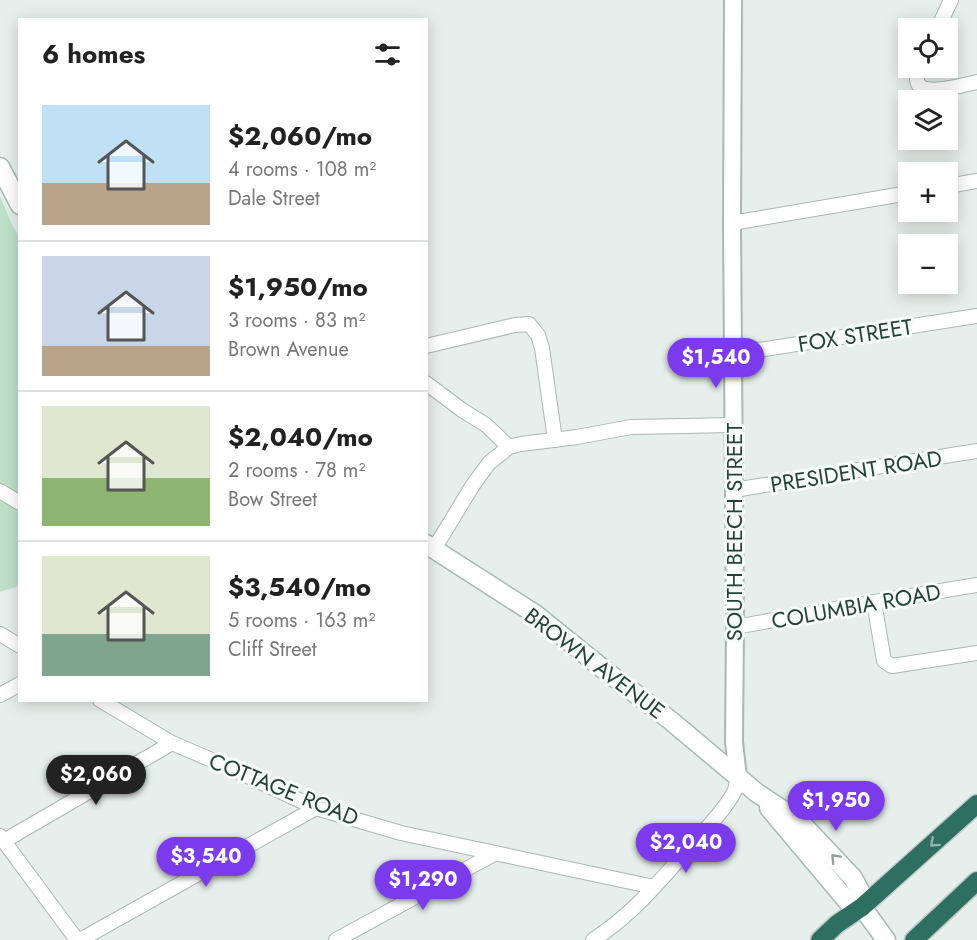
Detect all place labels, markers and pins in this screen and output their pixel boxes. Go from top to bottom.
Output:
pin: $1,540 [667,338,765,389]
pin: $2,060 [47,755,145,806]
pin: $1,950 [787,781,885,832]
pin: $2,040 [637,823,735,874]
pin: $3,540 [157,837,255,888]
pin: $1,290 [374,860,472,911]

